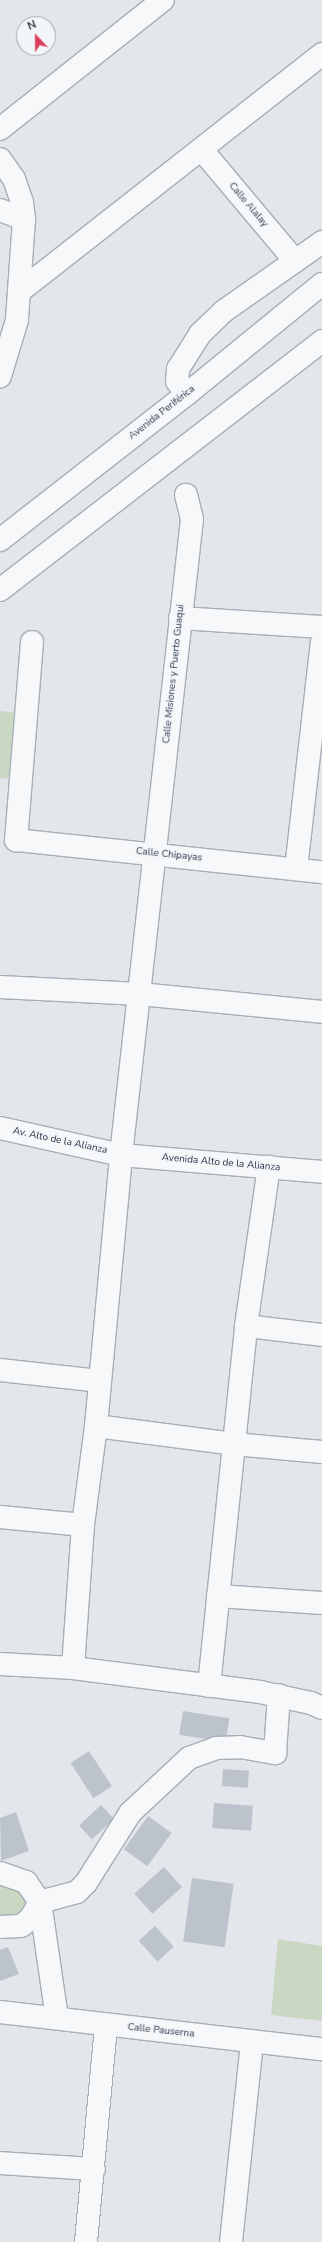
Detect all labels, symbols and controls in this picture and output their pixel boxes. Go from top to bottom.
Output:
north arrow [16,16,56,56]
text: N [25,17,38,34]
street label: Calle Alalay [226,180,270,230]
street label: Avenida Periférica [126,383,198,443]
street label: Calle Misiones y Puerto Guaqui [161,604,187,744]
street label: Calle Chipayas [135,846,203,864]
street label: Av. Alto de la Alianza [12,1125,108,1157]
street label: Avenida Alto de la Alianza [161,1152,281,1174]
street label: Calle Pauserna [127,2022,195,2040]

